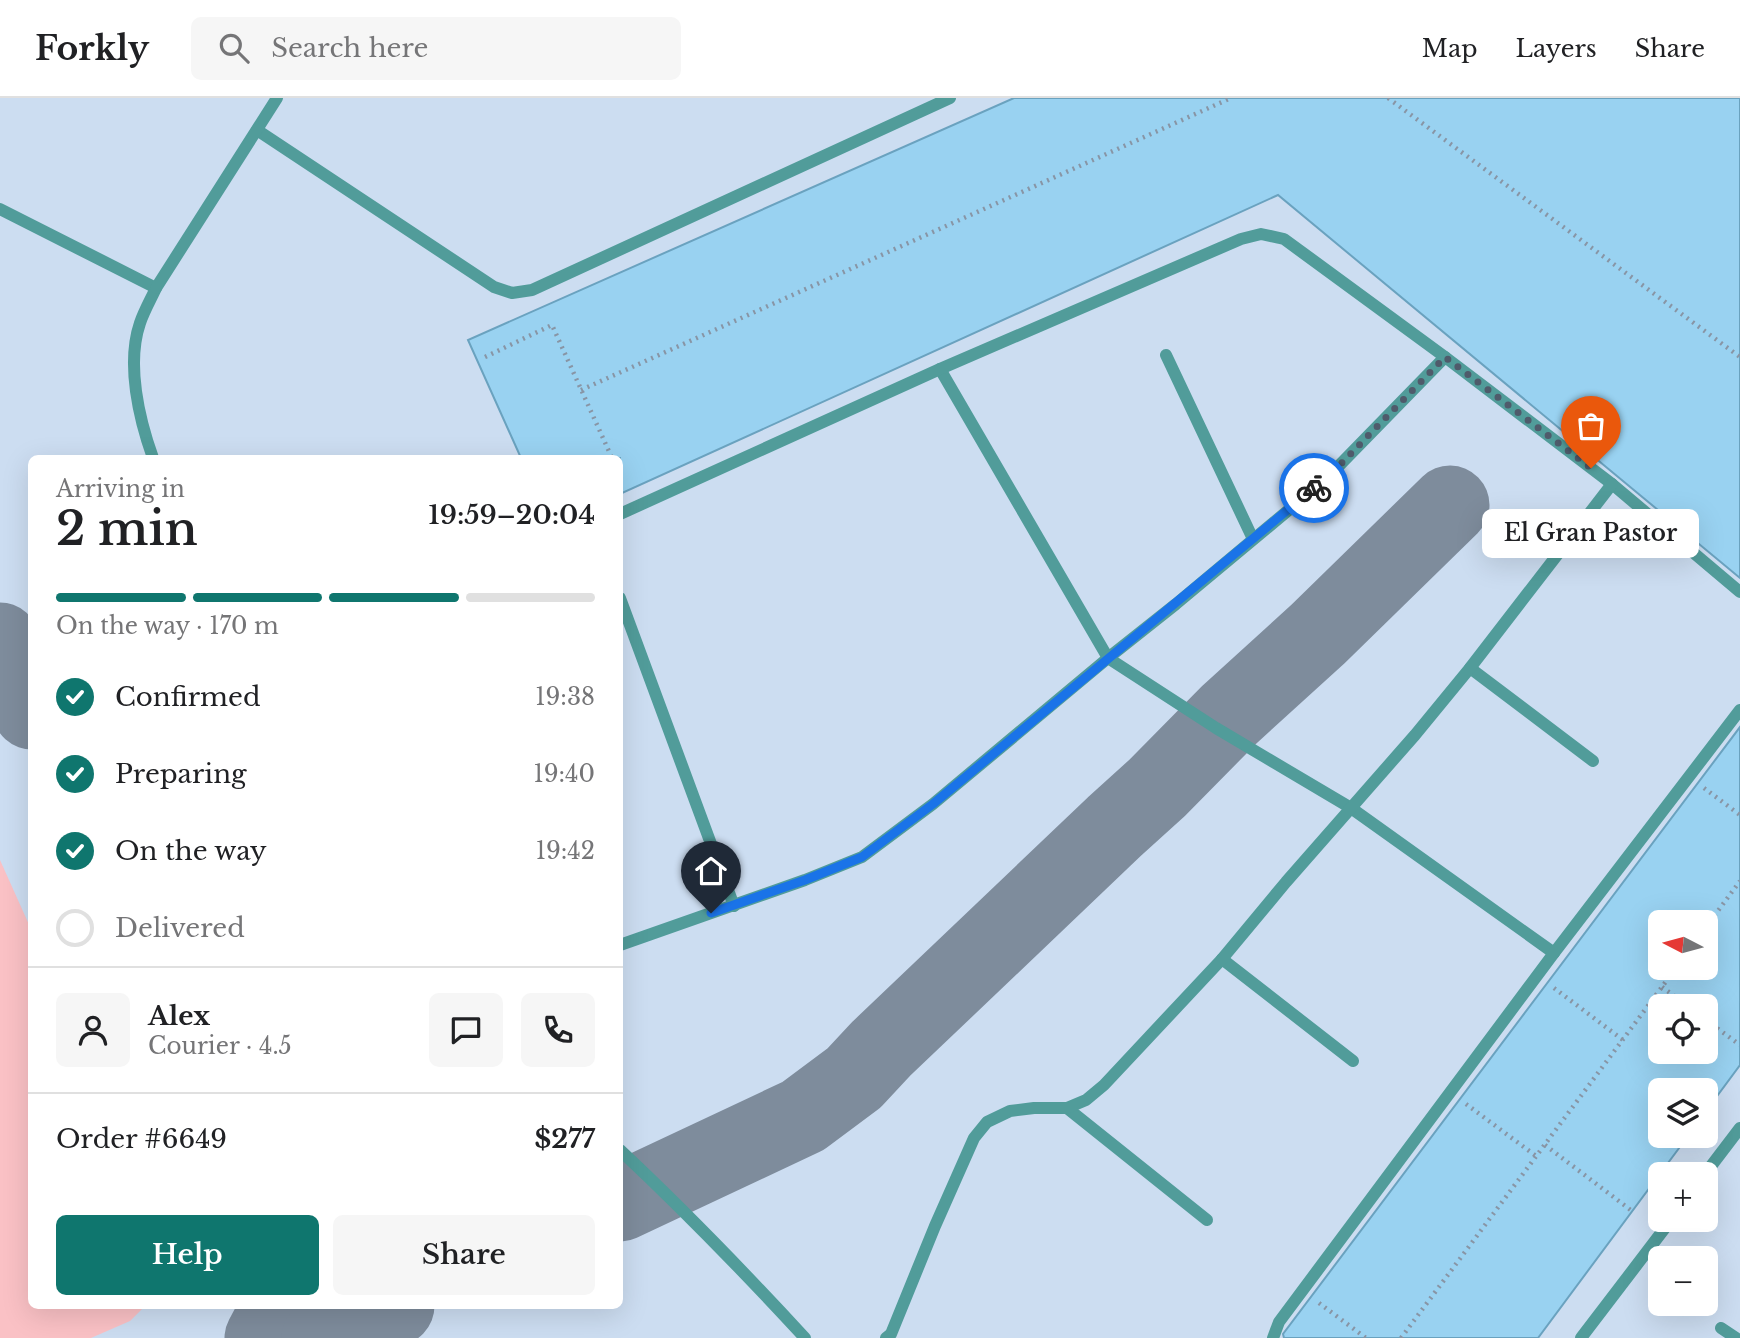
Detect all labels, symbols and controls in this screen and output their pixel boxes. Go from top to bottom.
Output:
search box [191,17,681,80]
text: Forkly [35,28,149,69]
icon: search [215,29,253,67]
text: Search here [271,32,428,64]
text: Map [1422,34,1478,63]
text: Layers [1516,34,1597,63]
text: Share [1635,34,1705,63]
pin [1561,396,1621,468]
icon: bag [1572,407,1610,445]
courier [1279,453,1349,523]
icon: bike [1295,469,1333,507]
text: Arriving in [56,475,185,503]
text: 19:59–20:04 [428,499,595,531]
text: 2 min [56,500,198,557]
callout: El Gran Pastor [1482,510,1700,559]
text: El Gran Pastor [1504,519,1677,547]
text: On the way · 170 m [56,612,279,640]
icon: check [56,678,94,716]
text: Confirmed [115,681,260,713]
text: 19:38 [535,683,595,711]
icon: check [56,755,94,793]
text: Preparing [115,758,247,790]
text: 19:40 [534,760,595,788]
icon: check [56,832,94,870]
text: On the way [115,835,267,867]
text: 19:42 [536,837,595,865]
pin [681,841,741,913]
icon: home [692,852,730,890]
north arrow [1648,910,1718,980]
map controls [1648,910,1718,1316]
text: Delivered [115,912,245,944]
button: person [56,993,130,1067]
button: chat [429,993,503,1067]
button: phone [521,993,595,1067]
button: locate [1648,994,1718,1064]
text: Alex [148,1000,210,1032]
text: Courier · 4.5 [148,1032,292,1060]
button: layers [1648,1078,1718,1148]
text: Order #6649 [56,1123,227,1155]
text: $277 [534,1123,595,1155]
button: + [1648,1162,1718,1232]
button: Help [56,1215,319,1295]
button: Share [333,1215,595,1295]
button: − [1648,1246,1718,1316]

